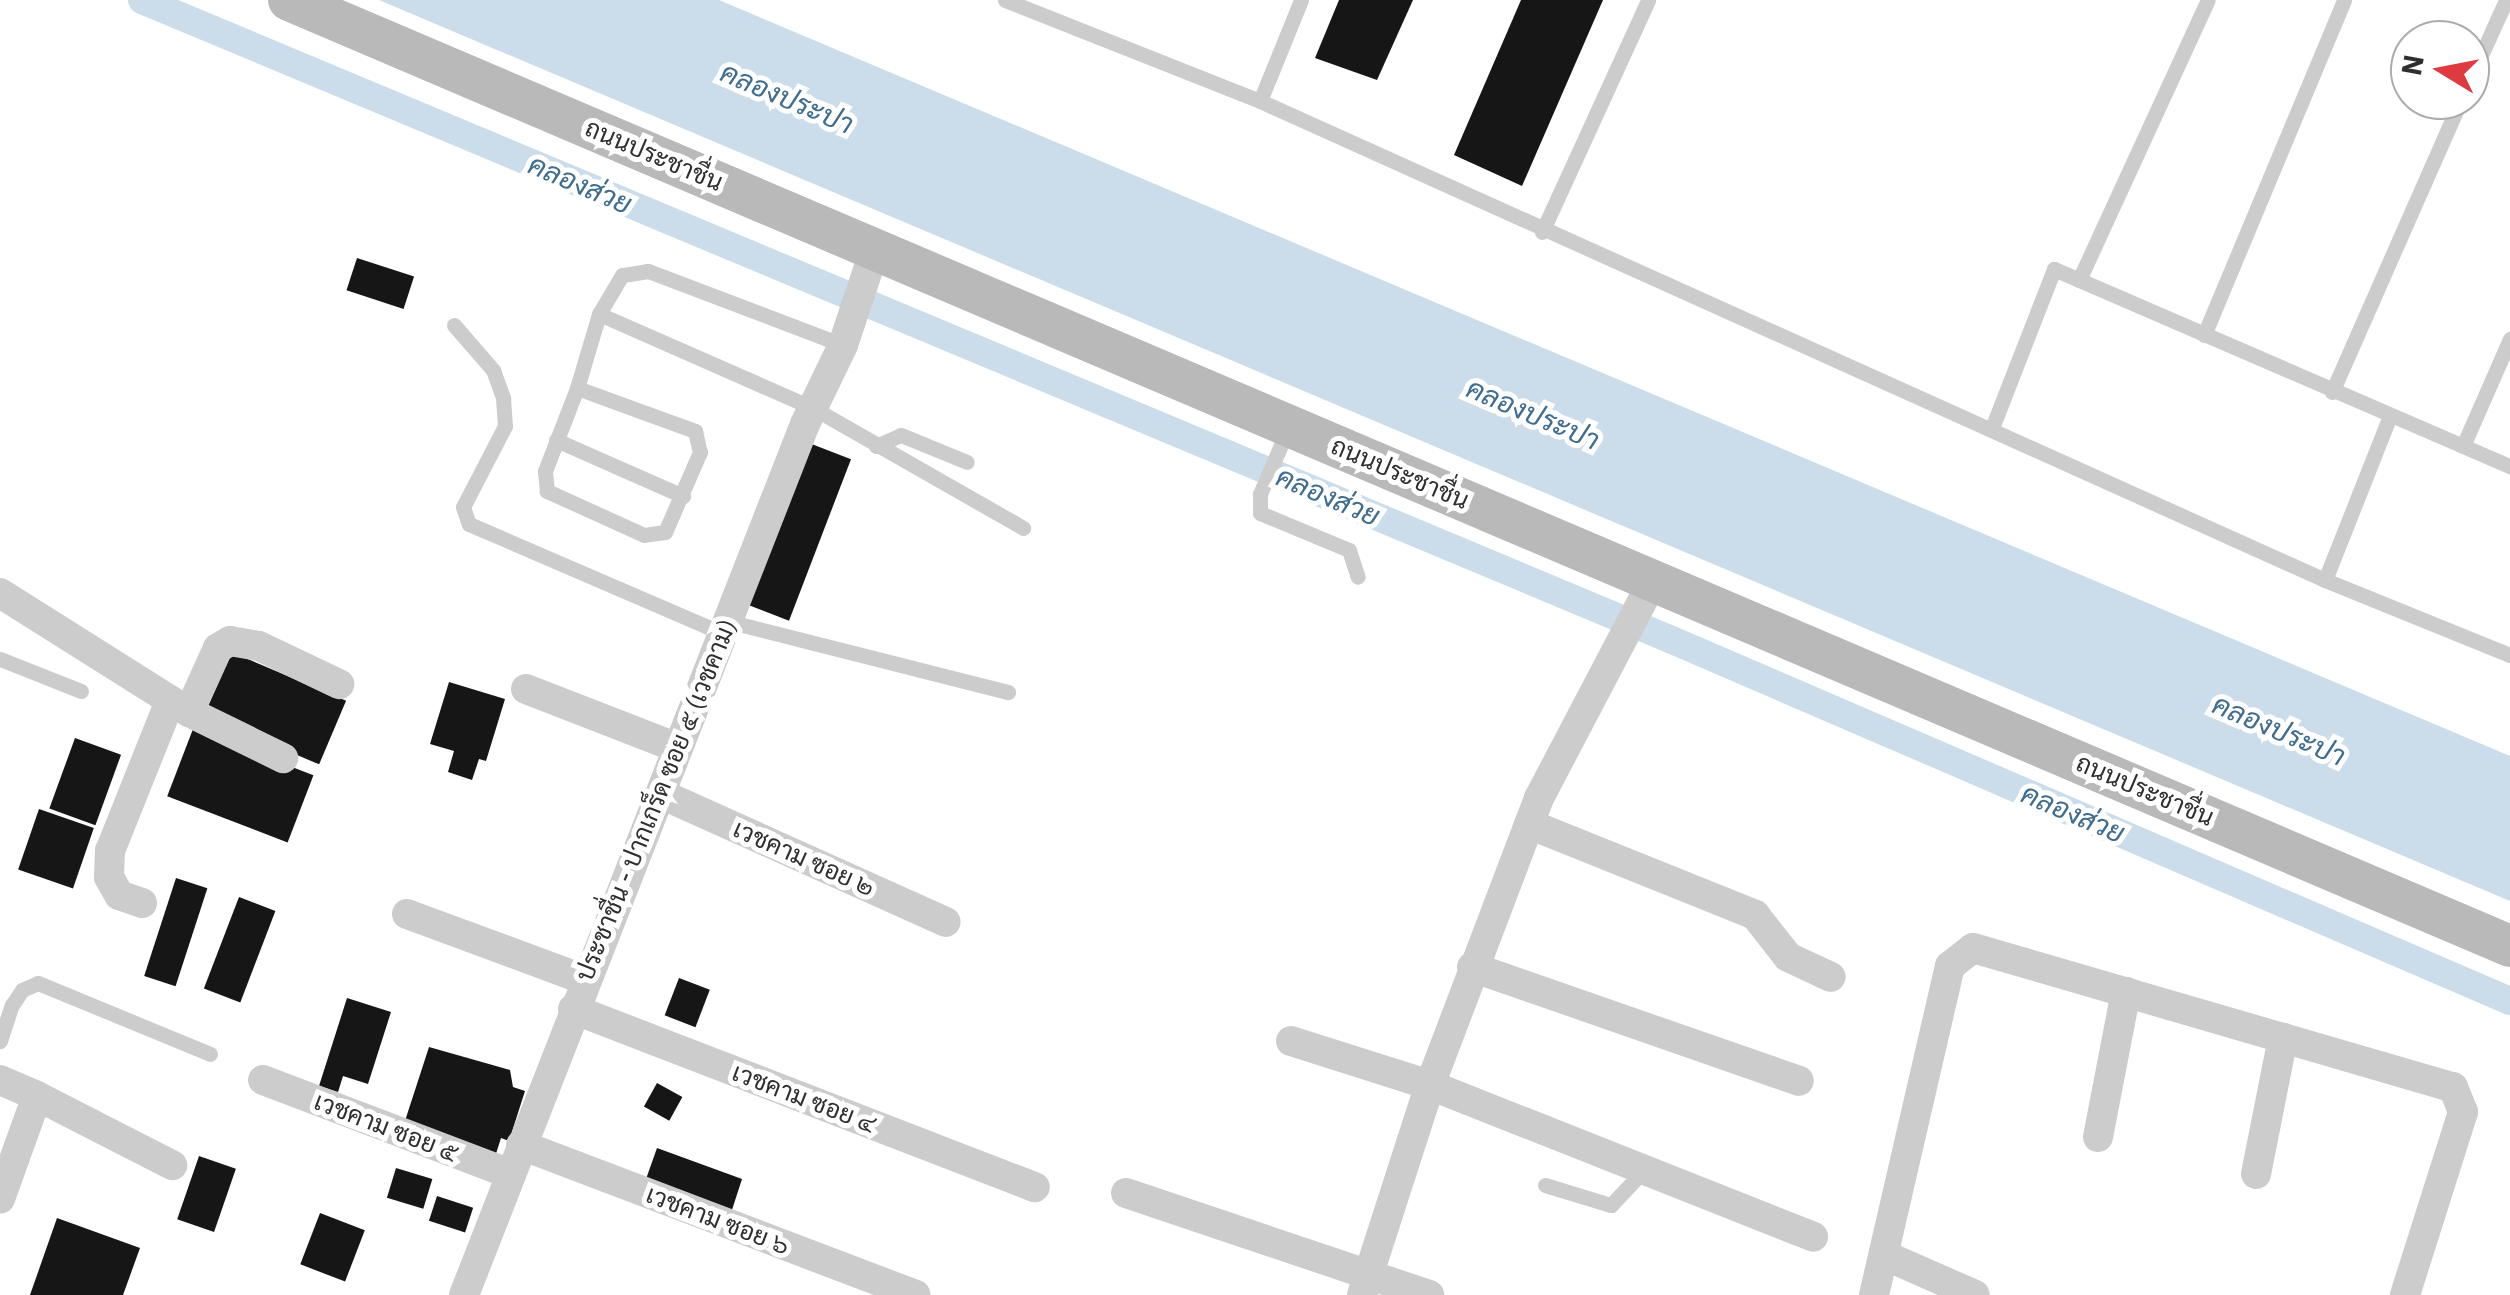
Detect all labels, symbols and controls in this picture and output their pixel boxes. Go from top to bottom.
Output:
north arrow [2390,20,2490,120]
text: N [2392,52,2432,78]
water label: คลองประปา [716,55,858,141]
street label: ถนนประชาชื่น [581,113,727,197]
water label: คลองส่วย [523,147,637,221]
water label: คลองประปา [1462,371,1604,457]
street label: ถนนประชาชื่น [1327,431,1473,515]
water label: คลองส่วย [1271,459,1385,533]
street label: ประชาชื่น - ปากเกร็ด ซอย ๕ (เวชคาม) [569,615,743,985]
water label: คลองประปา [2208,687,2350,773]
street label: ถนนประชาชื่น [2072,748,2218,832]
water label: คลองส่วย [2016,776,2130,850]
street label: เวชคาม ซอย ๒ [729,813,879,903]
street label: เวชคาม ซอย ๔ [728,1057,880,1139]
street label: เวชคาม ซอย ๕ [310,1086,462,1168]
street label: เวชคาม ซอย ๖ [642,1179,794,1261]

